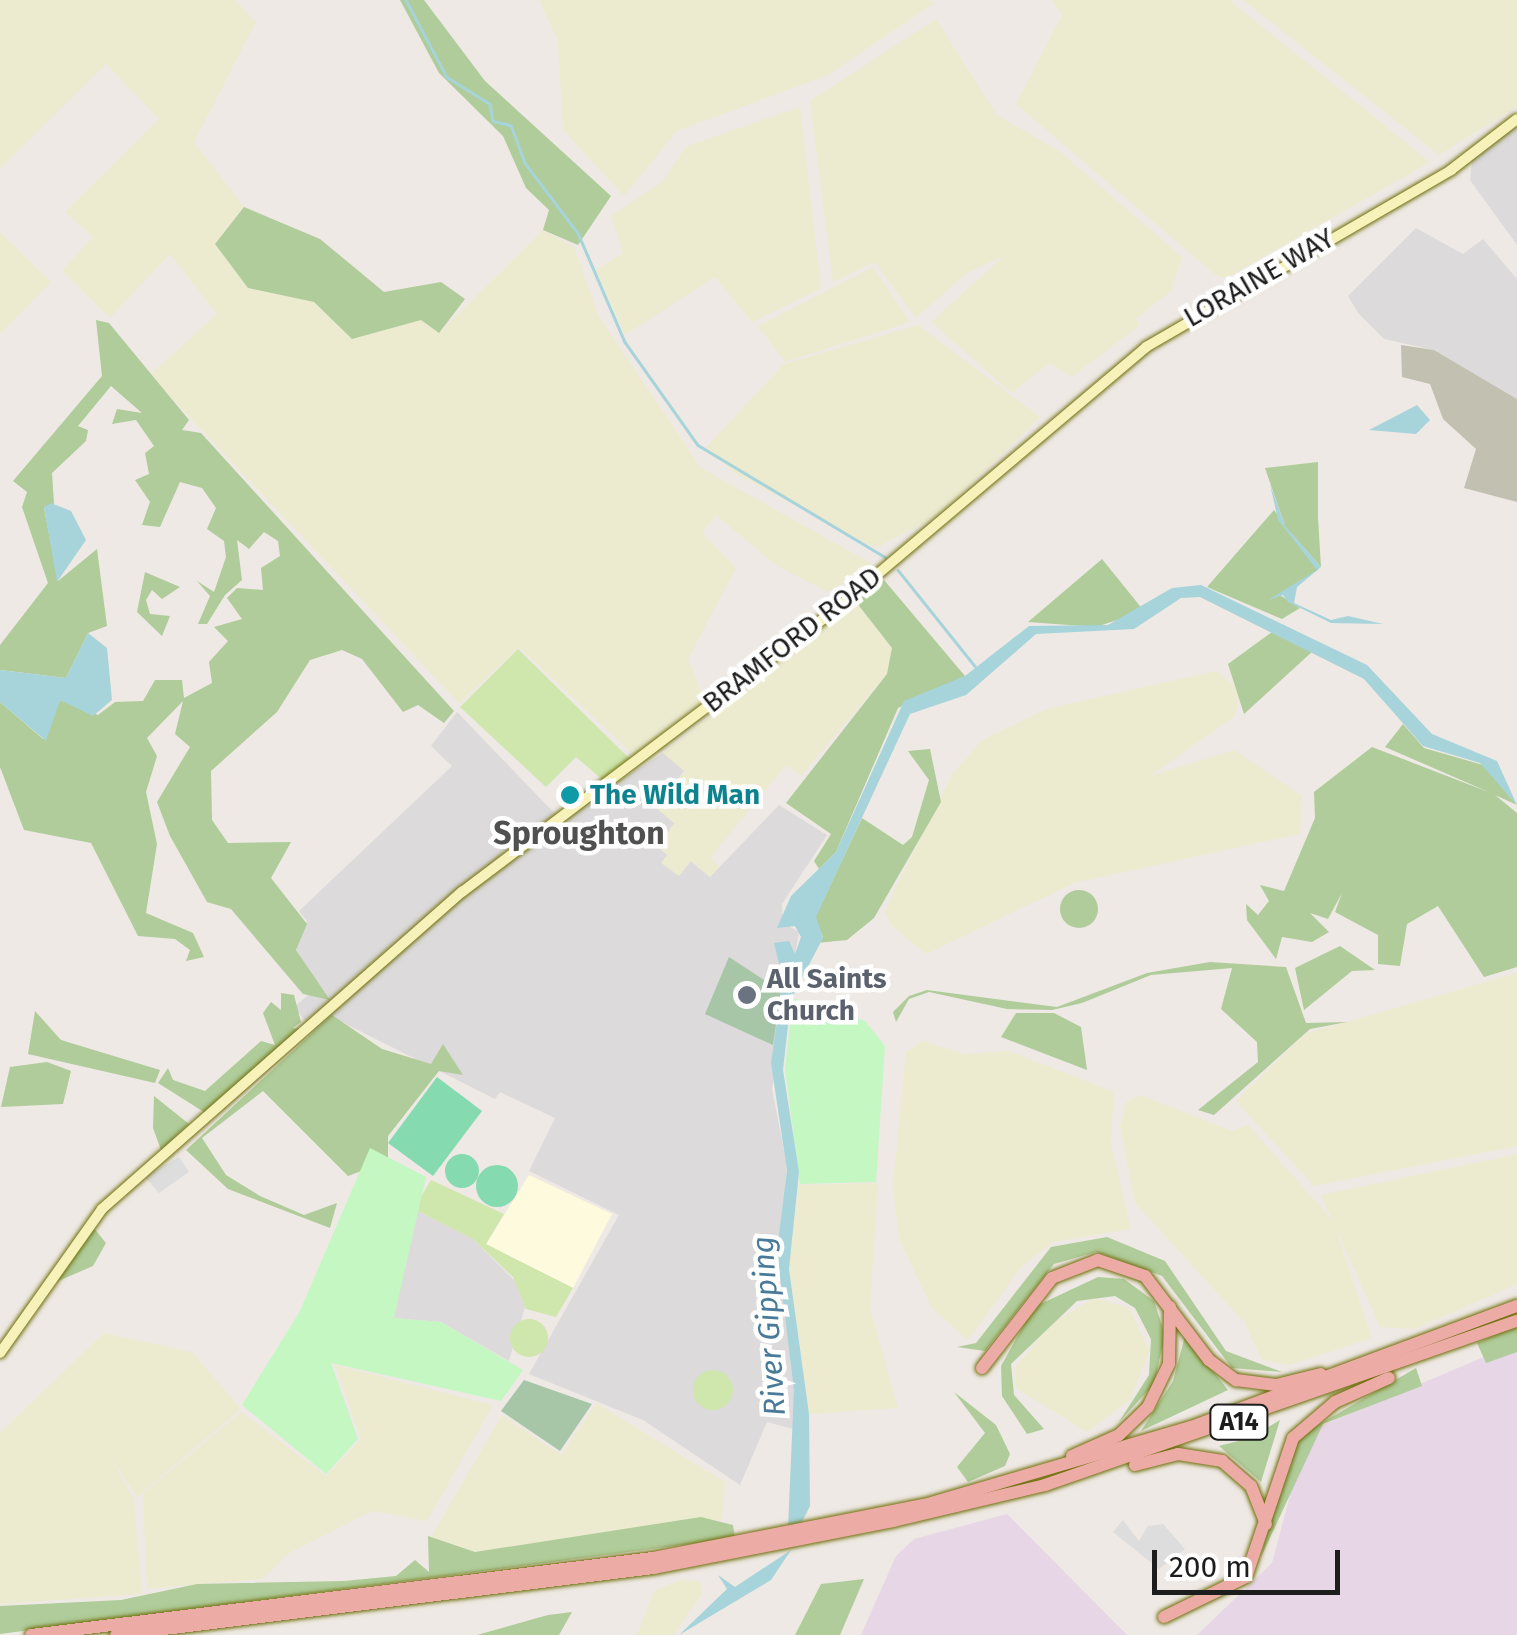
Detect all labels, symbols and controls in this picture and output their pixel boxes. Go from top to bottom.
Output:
street label: LORAINE WAY [1178,221,1340,335]
street label: BRAMFORD ROAD [696,560,888,720]
place label: The Wild Man [590,778,760,812]
marker: The Wild Man [559,784,581,806]
district label: Sproughton [493,814,665,852]
place label: All Saints Church [767,962,887,1028]
marker: All Saints Church [736,984,758,1006]
water label: River Gipping [745,1235,793,1417]
road number: A14 [1209,1402,1269,1442]
scale bar [1157,1530,1344,1592]
text: 200 m [1169,1549,1251,1585]

